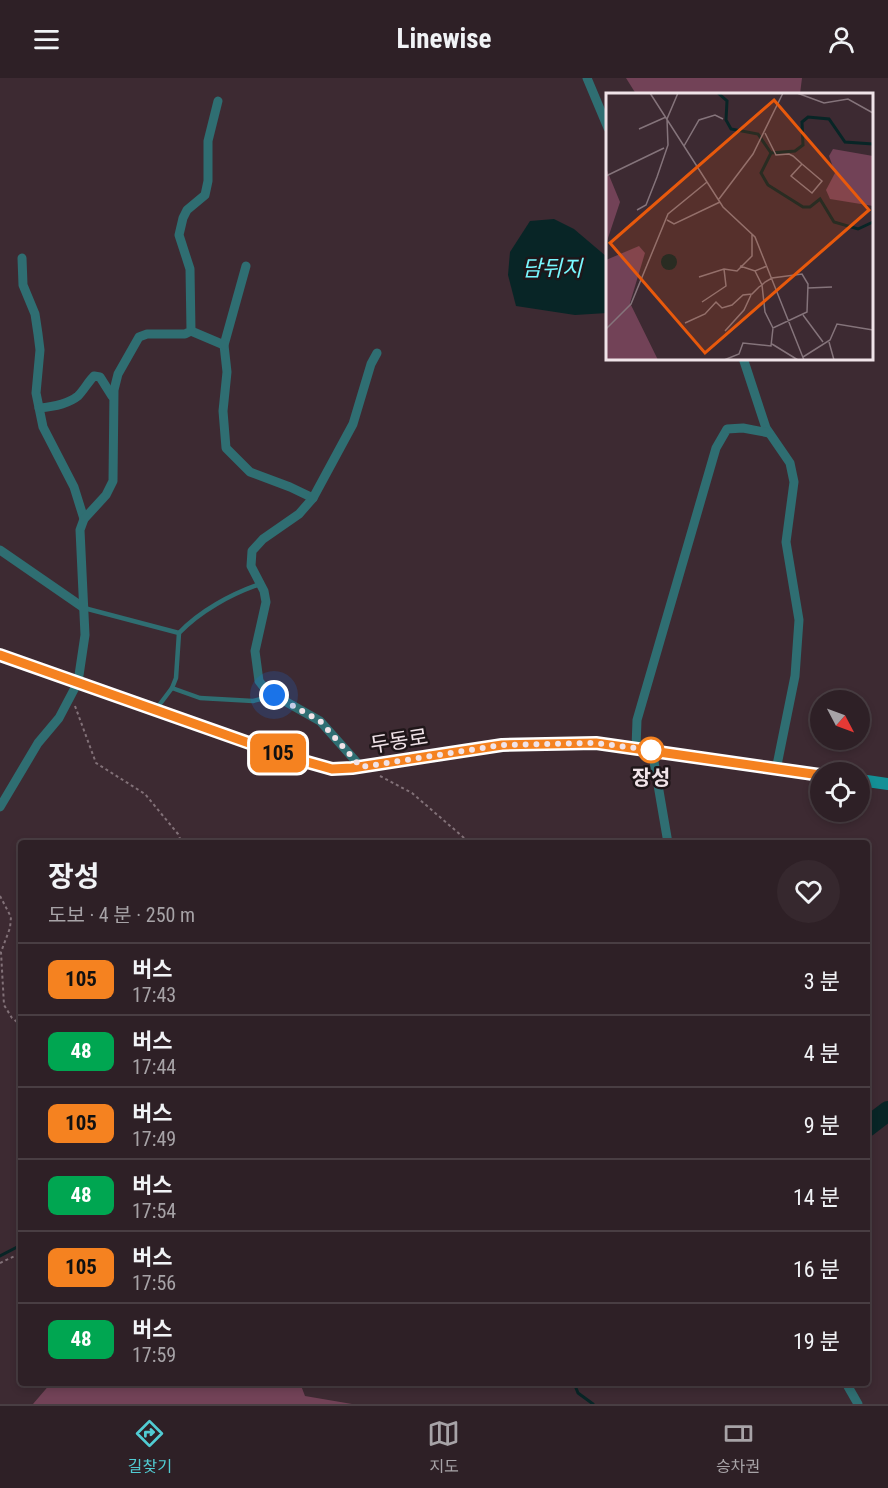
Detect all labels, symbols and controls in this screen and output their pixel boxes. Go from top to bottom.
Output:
icon: menu [30,23,63,56]
text: Linewise [396,23,492,55]
icon: person [825,23,858,56]
inset map [606,93,873,360]
water label: 담뒤지 [522,256,584,281]
your location [259,680,289,710]
north arrow [810,690,870,750]
map controls [810,690,870,822]
street label: 두동로 [368,725,430,757]
line badge: 105 [244,734,312,772]
marker: 장성 [638,737,664,763]
text: 105 [262,741,294,765]
button: locate [810,762,870,822]
place label: 장성 [632,766,670,790]
text: 장성 [48,860,100,893]
button: heart [777,860,840,923]
text: 도보 · 4 분 · 250 m [48,903,195,927]
text: 버스 [132,957,172,982]
text: 105 [65,967,97,991]
text: 3 분 [804,969,840,994]
text: 17:43 [132,983,176,1007]
text: 버스 [132,1029,172,1054]
text: 48 [70,1039,92,1063]
text: 4 분 [804,1041,840,1066]
text: 17:44 [132,1055,176,1079]
text: 버스 [132,1101,172,1126]
text: 105 [65,1111,97,1135]
text: 9 분 [804,1113,840,1138]
text: 17:49 [132,1127,176,1151]
text: 버스 [132,1173,172,1198]
text: 48 [70,1183,92,1207]
text: 14 분 [793,1185,840,1210]
text: 17:54 [132,1199,176,1223]
text: 버스 [132,1245,172,1270]
text: 105 [65,1255,97,1279]
text: 16 분 [793,1257,840,1282]
text: 17:56 [132,1271,176,1295]
text: 버스 [132,1317,172,1342]
text: 48 [70,1327,92,1351]
text: 19 분 [793,1329,840,1354]
text: 17:59 [132,1343,176,1367]
tab: 길찾기 [128,1417,172,1477]
tab: 지도 [427,1417,460,1477]
tab: 승차권 [716,1417,760,1477]

